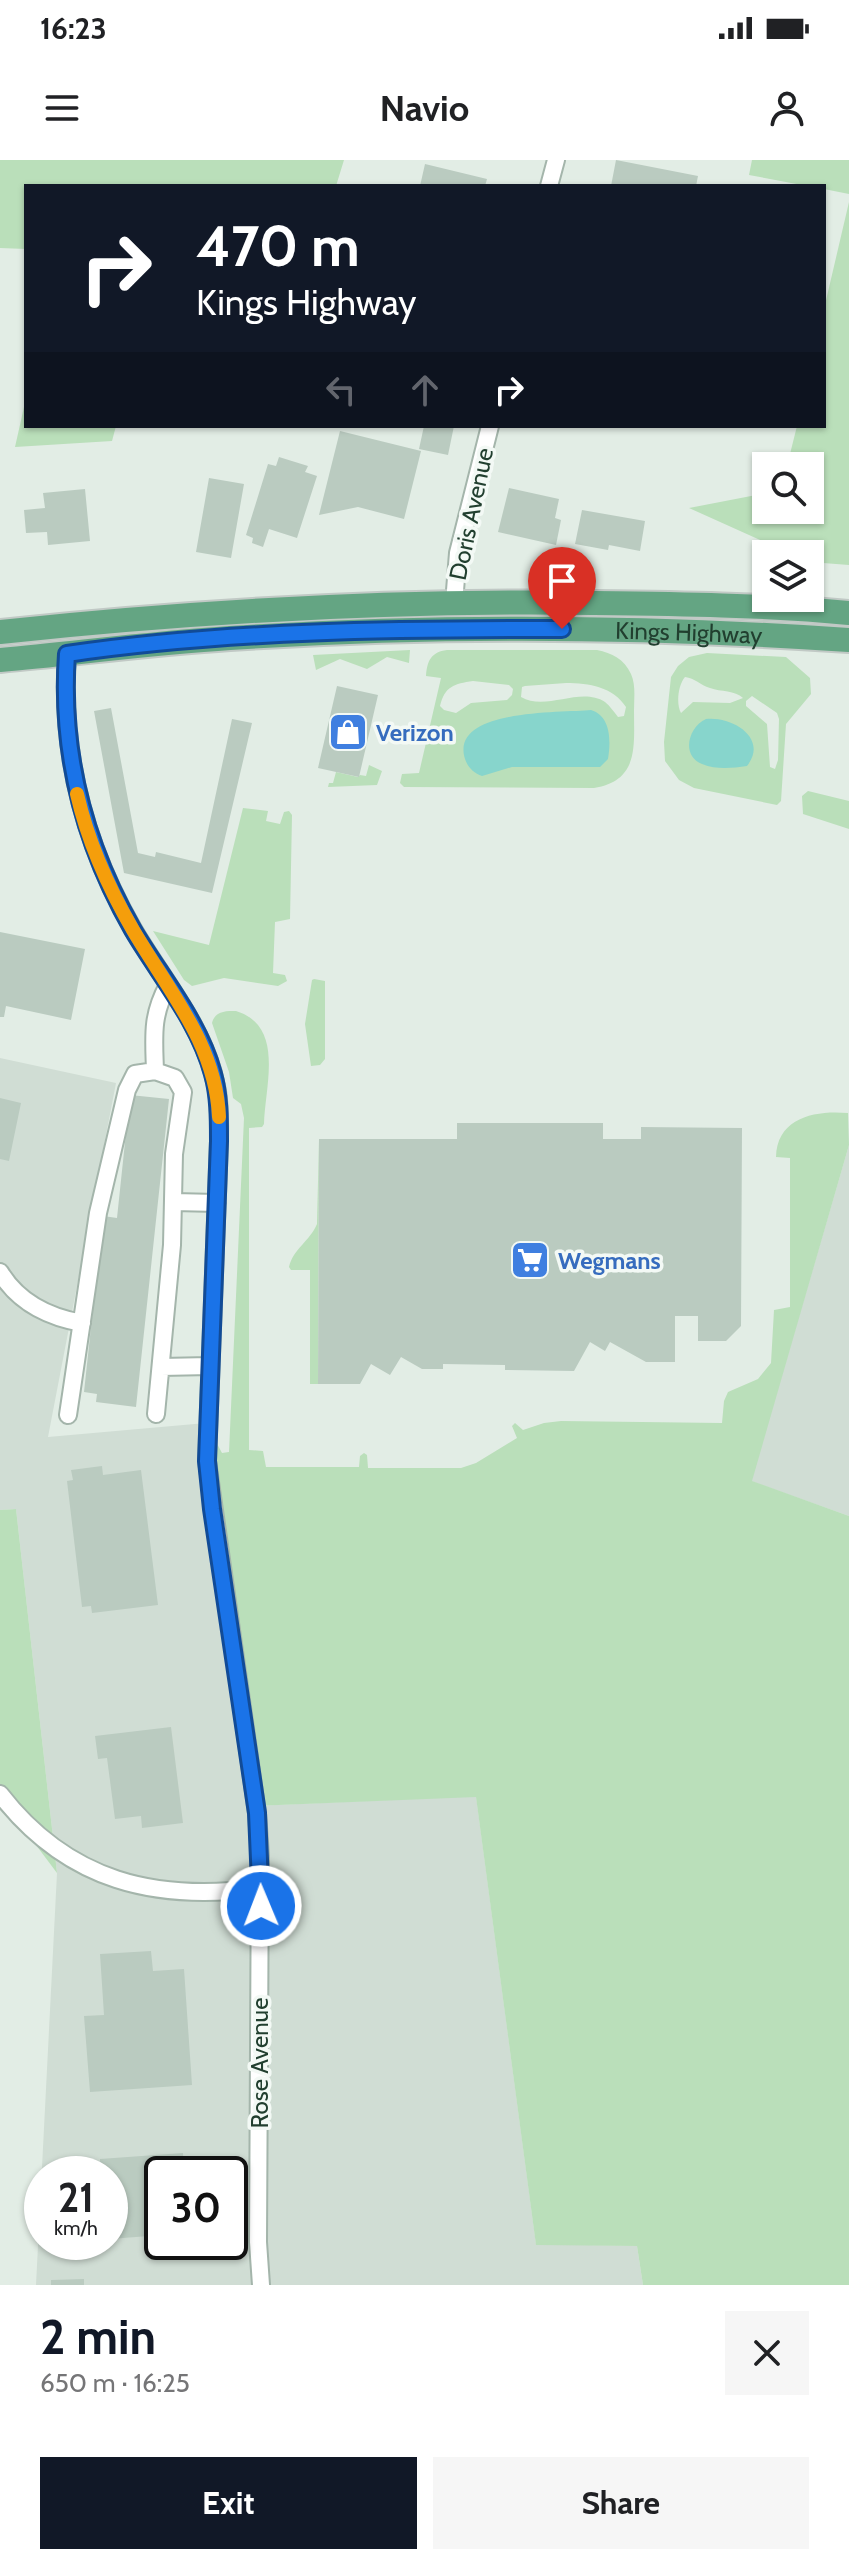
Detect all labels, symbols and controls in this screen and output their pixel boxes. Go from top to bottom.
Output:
text: 16:23 [40,10,107,47]
icon: menu [40,86,84,130]
text: Navio [380,86,469,130]
icon: person [765,86,809,130]
text: 470 m [196,212,360,280]
icon: right [64,216,168,320]
text: Kings Highway [196,280,417,324]
icon: left [319,368,363,412]
icon: ahead [403,368,447,412]
icon: right [487,368,531,412]
street label: Doris Avenue [443,445,499,583]
map controls [752,452,824,612]
button: search [752,452,824,524]
button: layers [752,540,824,612]
pin [528,547,596,629]
icon: arrive [540,559,584,603]
street label: Kings Highway [615,615,763,649]
shop icon: Verizon [327,711,369,753]
place label: Verizon [376,718,454,747]
supermarket icon: Wegmans [509,1239,551,1281]
place label: Wegmans [558,1246,661,1275]
position arrow [219,1864,303,1948]
street label: Rose Avenue [245,1998,274,2128]
speed limit sign: 30 [144,2156,248,2260]
text: 21 [58,2173,94,2222]
text: km/h [54,2216,98,2240]
text: 2 min [40,2308,156,2366]
button: close [725,2311,809,2395]
text: 650 m · 16:25 [40,2367,190,2399]
button: Exit [40,2457,417,2549]
button: Share [433,2457,809,2549]

